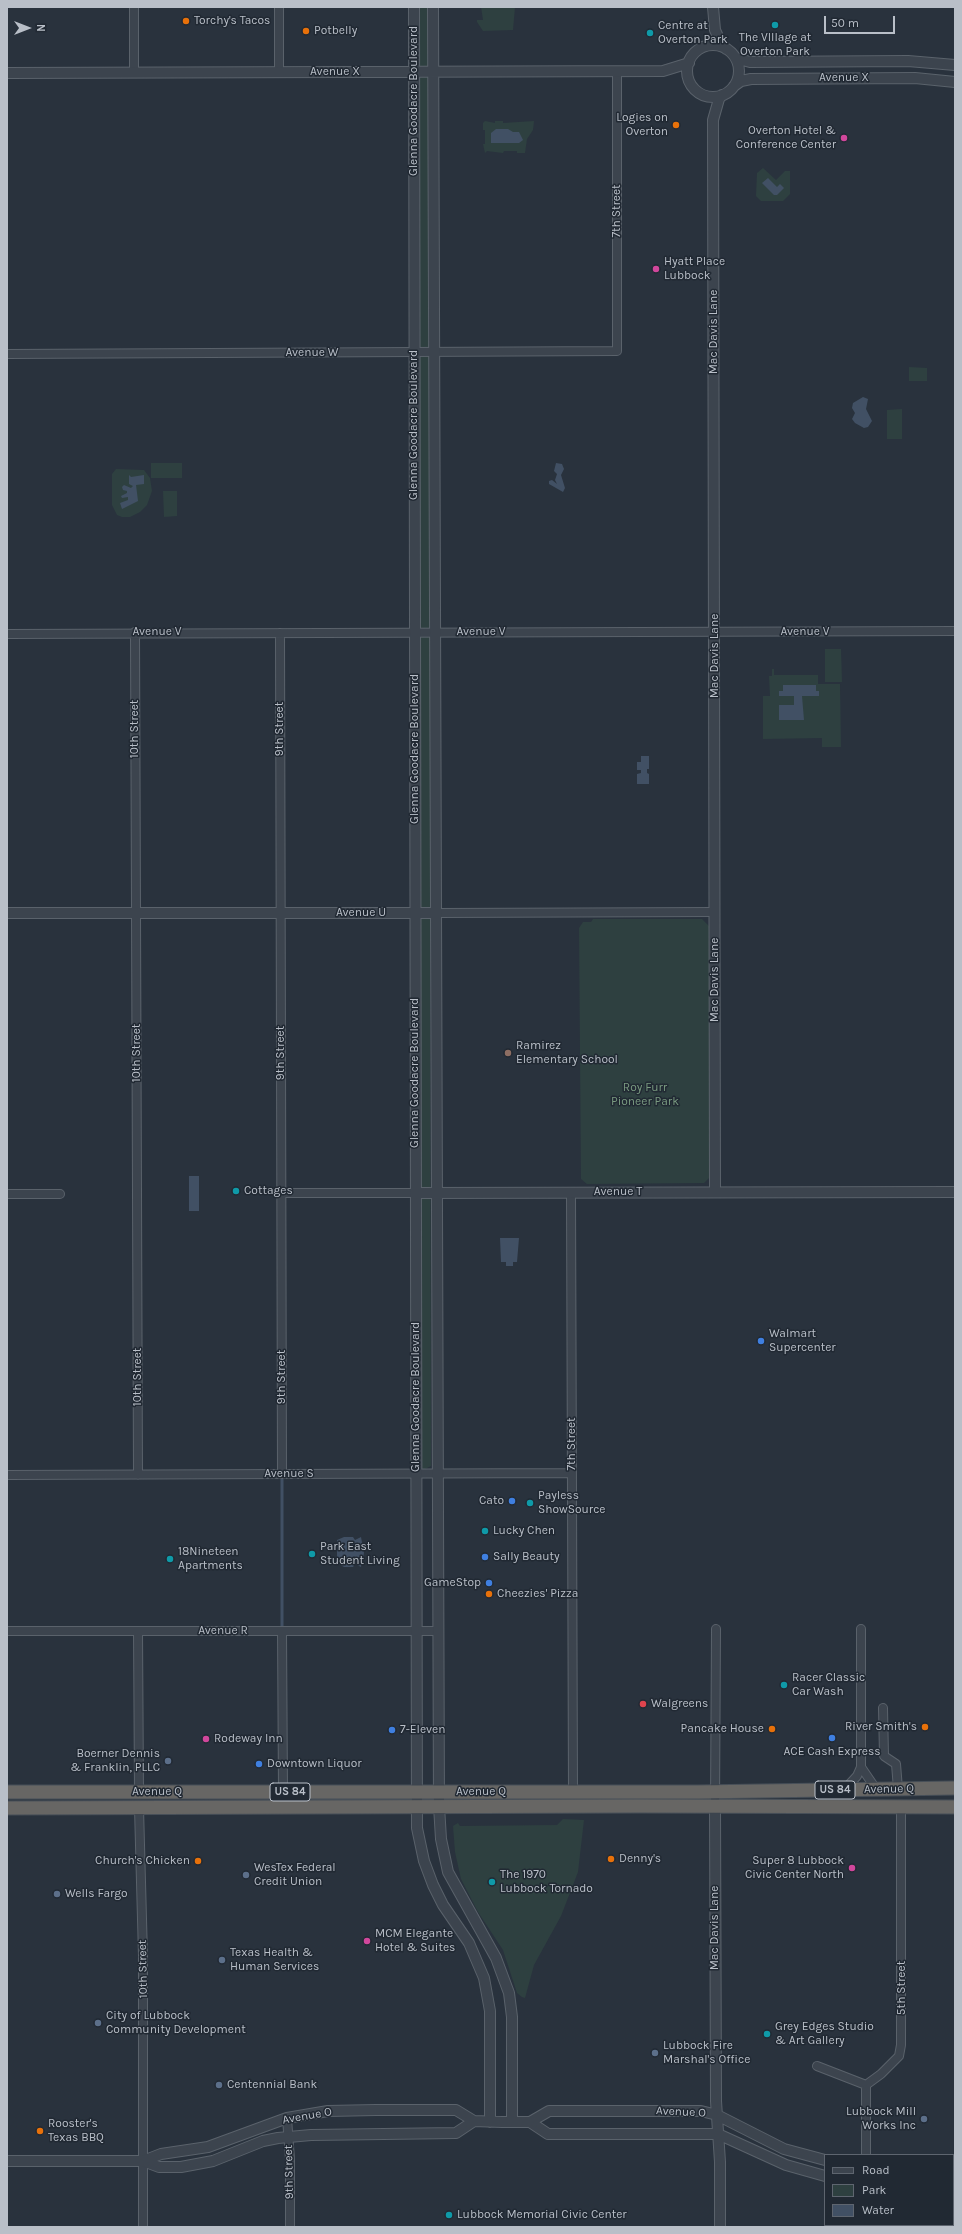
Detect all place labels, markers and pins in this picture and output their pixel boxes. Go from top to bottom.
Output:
place label: Torchy's Tacos [194,14,270,28]
marker: Torchy's Tacos [181,16,191,26]
place label: Centre at Overton Park [658,19,728,47]
marker: The VIllage at Overton Park [770,20,780,30]
place label: Potbelly [314,24,357,38]
marker: Potbelly [301,26,311,36]
marker: Centre at Overton Park [645,28,655,38]
place label: The VIllage at Overton Park [739,31,811,59]
place label: Logies on Overton [616,111,668,139]
marker: Logies on Overton [671,120,681,130]
place label: Overton Hotel & Conference Center [736,124,836,152]
marker: Overton Hotel & Conference Center [839,133,849,143]
place label: Hyatt Place Lubbock [664,255,725,283]
marker: Hyatt Place Lubbock [651,264,661,274]
place label: Ramirez Elementary School [516,1039,618,1067]
marker: Ramirez Elementary School [503,1048,513,1058]
place label: Cottages [244,1184,293,1198]
marker: Cottages [231,1186,241,1196]
place label: Walmart Supercenter [769,1327,836,1355]
marker: Walmart Supercenter [756,1336,766,1346]
place label: Payless ShowSource [538,1489,606,1517]
place label: Cato [479,1494,504,1508]
marker: Cato [507,1496,517,1506]
marker: Payless ShowSource [525,1498,535,1508]
place label: Lucky Chen [493,1524,555,1538]
marker: Lucky Chen [480,1526,490,1536]
place label: Park East Student Living [320,1540,400,1568]
place label: 18Nineteen Apartments [178,1545,243,1573]
marker: Park East Student Living [307,1549,317,1559]
place label: Sally Beauty [493,1550,560,1564]
marker: Sally Beauty [480,1552,490,1562]
marker: 18Nineteen Apartments [165,1554,175,1564]
place label: GameStop [424,1576,481,1590]
marker: GameStop [484,1578,494,1588]
place label: Cheezies' Pizza [497,1587,578,1601]
marker: Cheezies' Pizza [484,1589,494,1599]
place label: Racer Classic Car Wash [792,1671,865,1699]
marker: Racer Classic Car Wash [779,1680,789,1690]
place label: Walgreens [651,1697,708,1711]
marker: Walgreens [638,1699,648,1709]
place label: River Smith's [845,1720,917,1734]
place label: Pancake House [681,1722,764,1736]
marker: River Smith's [920,1722,930,1732]
place label: 7-Eleven [400,1723,446,1737]
marker: Pancake House [767,1724,777,1734]
marker: 7-Eleven [387,1725,397,1735]
place label: Rodeway Inn [214,1732,283,1746]
marker: ACE Cash Express [827,1733,837,1743]
marker: Rodeway Inn [201,1734,211,1744]
place label: ACE Cash Express [783,1745,881,1759]
place label: Boerner Dennis & Franklin, PLLC [70,1747,160,1775]
marker: Boerner Dennis & Franklin, PLLC [163,1756,173,1766]
place label: Downtown Liquor [267,1757,362,1771]
marker: Downtown Liquor [254,1759,264,1769]
place label: Denny's [619,1852,661,1866]
place label: Church's Chicken [95,1854,190,1868]
marker: Denny's [606,1854,616,1864]
place label: Super 8 Lubbock Civic Center North [745,1854,844,1882]
marker: Church's Chicken [193,1856,203,1866]
place label: WesTex Federal Credit Union [254,1861,336,1889]
marker: Super 8 Lubbock Civic Center North [847,1863,857,1873]
place label: The 1970 Lubbock Tornado [500,1868,593,1896]
marker: WesTex Federal Credit Union [241,1870,251,1880]
marker: The 1970 Lubbock Tornado [487,1877,497,1887]
place label: Wells Fargo [65,1887,127,1901]
marker: Wells Fargo [52,1889,62,1899]
place label: MCM Elegante Hotel & Suites [375,1927,455,1955]
marker: MCM Elegante Hotel & Suites [362,1936,372,1946]
place label: Texas Health & Human Services [230,1946,319,1974]
marker: Texas Health & Human Services [217,1955,227,1965]
place label: City of Lubbock Community Development [106,2009,246,2037]
marker: City of Lubbock Community Development [93,2018,103,2028]
place label: Grey Edges Studio & Art Gallery [775,2020,874,2048]
marker: Grey Edges Studio & Art Gallery [762,2029,772,2039]
place label: Lubbock Fire Marshal's Office [663,2039,750,2067]
marker: Lubbock Fire Marshal's Office [650,2048,660,2058]
place label: Centennial Bank [227,2078,317,2092]
marker: Centennial Bank [214,2080,224,2090]
place label: Lubbock Mill Works Inc [846,2105,916,2133]
marker: Lubbock Mill Works Inc [919,2114,929,2124]
place label: Rooster's Texas BBQ [48,2117,104,2145]
marker: Rooster's Texas BBQ [35,2126,45,2136]
place label: Lubbock Memorial Civic Center [457,2208,627,2222]
marker: Lubbock Memorial Civic Center [444,2210,454,2220]

